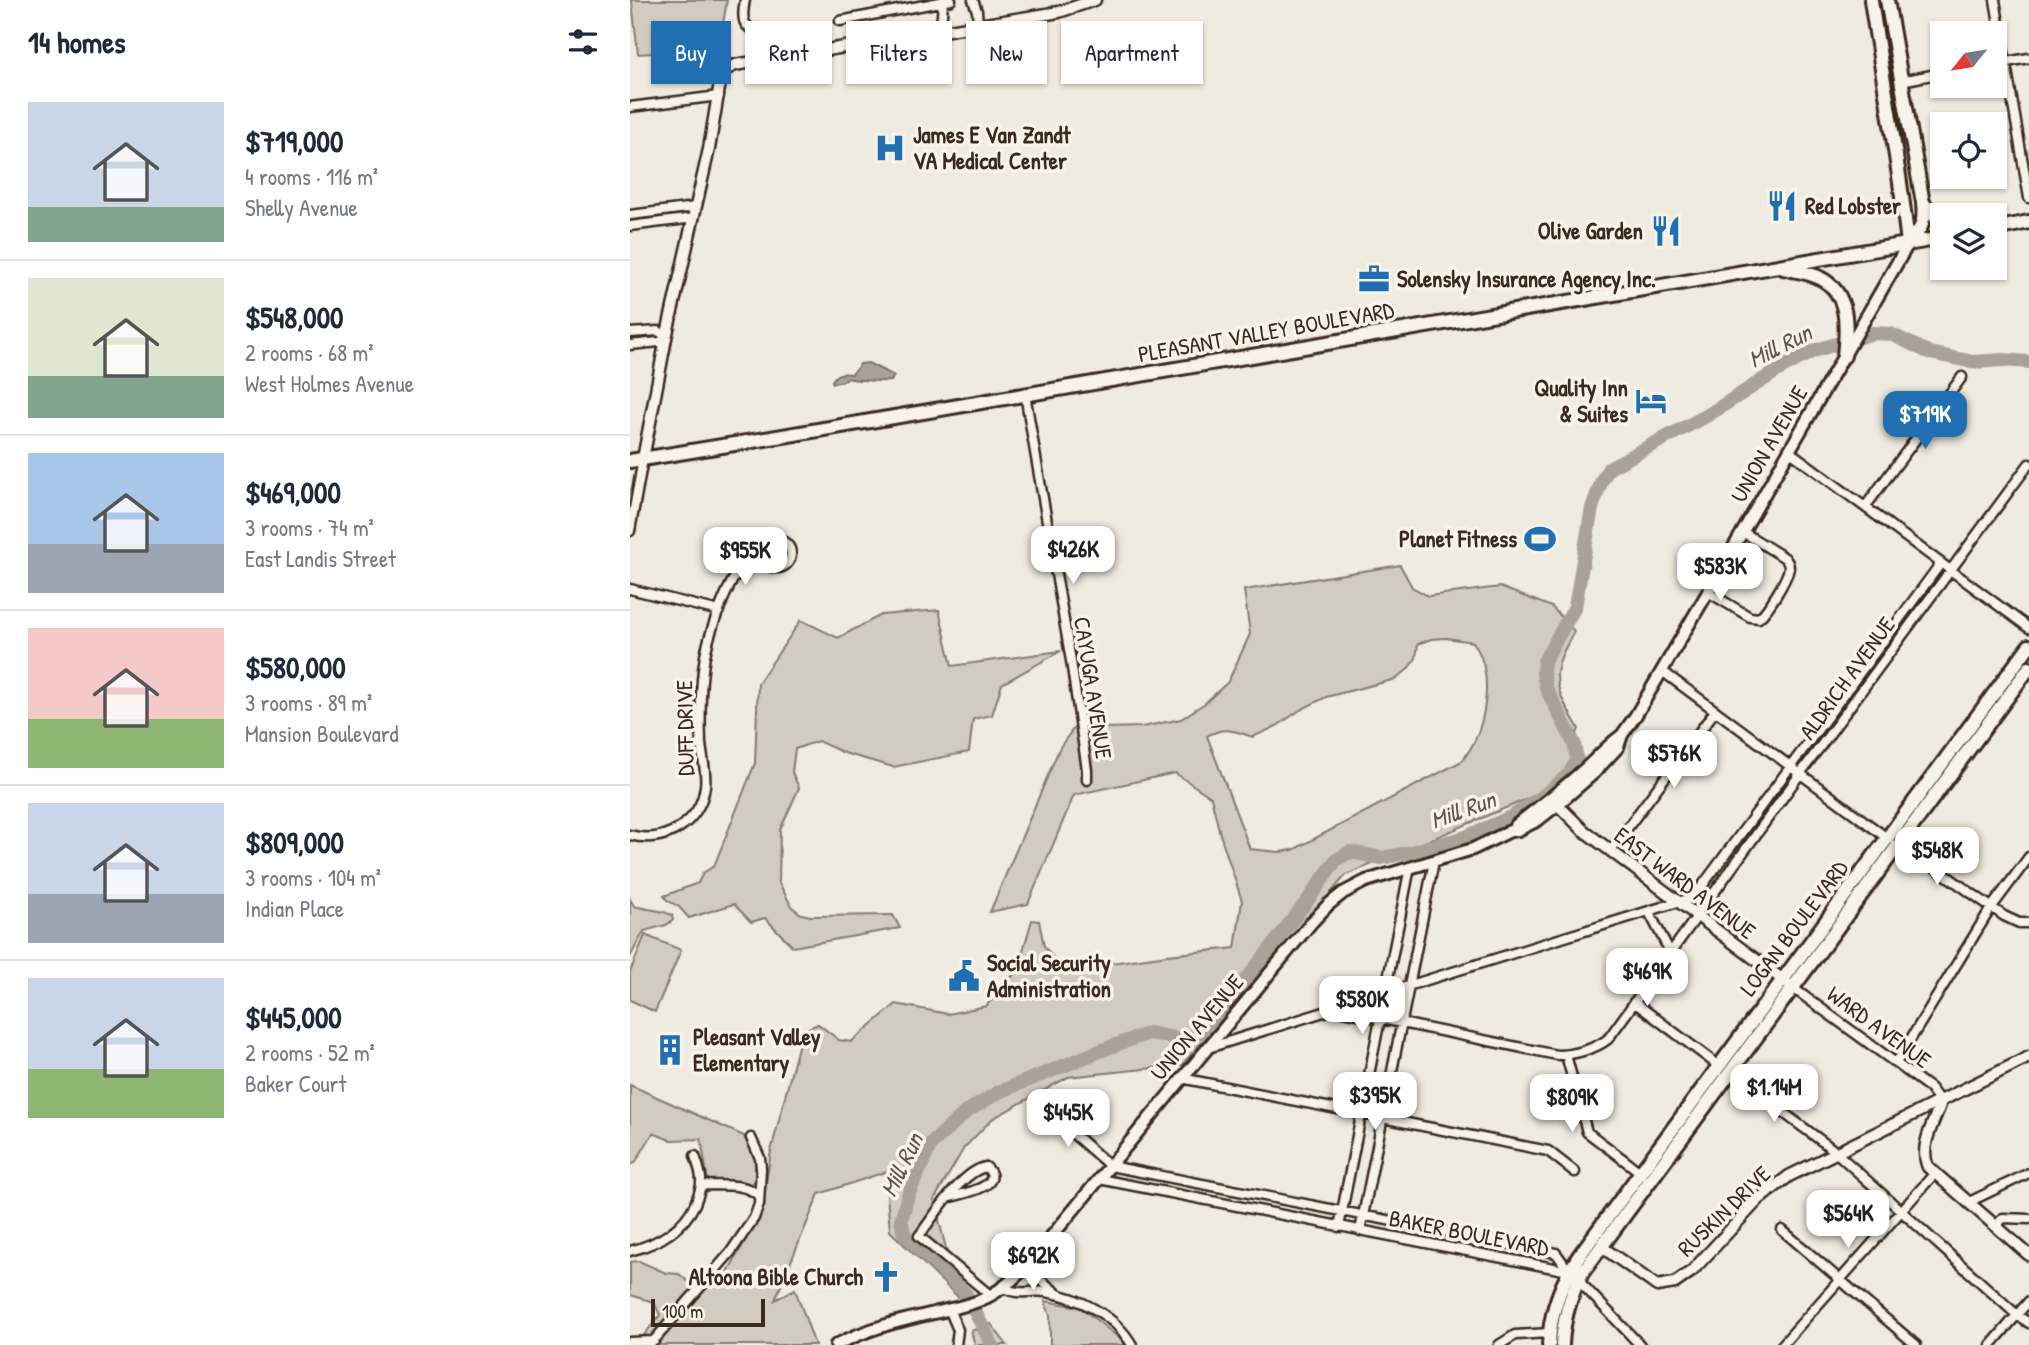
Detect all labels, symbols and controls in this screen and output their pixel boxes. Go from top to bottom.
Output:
chip: Buy [651,21,731,84]
chip: Rent [745,21,832,84]
chip: Filters [846,21,952,84]
chip: New [966,21,1047,84]
chip: Apartment [1061,21,1203,84]
north arrow [1930,21,2007,98]
map controls [1930,21,2007,280]
text: 14 homes [28,22,126,62]
icon: filters [564,23,602,61]
button: locate [1930,112,2007,189]
place label: James E Van Zandt VA Medical Center [913,119,1072,176]
text: $719,000 [245,121,343,161]
icon: home [84,130,168,214]
hospital icon: James E Van Zandt VA Medical Center [873,131,907,165]
text: 4 rooms · 116 m² [245,161,378,192]
restaurant icon: Red Lobster [1765,189,1799,223]
place label: Red Lobster [1805,190,1901,221]
text: Shelly Avenue [245,192,358,223]
button: layers [1930,203,2007,280]
restaurant icon: Olive Garden [1649,214,1683,248]
place label: Olive Garden [1538,215,1643,246]
office icon: Solensky Insurance Agency Inc. [1357,262,1391,296]
place label: Solensky Insurance Agency Inc. [1397,263,1656,295]
street label: PLEASANT VALLEY BOULEVARD [1136,294,1396,369]
text: $548,000 [245,297,344,337]
icon: home [84,306,168,390]
water label: Mill Run [1742,315,1819,375]
text: 2 rooms · 68 m² [245,337,373,368]
text: West Holmes Avenue [245,368,414,399]
place label: Quality Inn & Suites [1534,372,1628,429]
street label: UNION AVENUE [1723,380,1814,508]
hotel icon: Quality Inn & Suites [1634,384,1668,418]
pin: $719K [1876,392,1974,451]
text: $719K [1899,398,1951,429]
text: $469,000 [245,472,341,512]
icon: home [84,481,168,565]
text: 3 rooms · 74 m² [245,512,374,543]
sports icon: Planet Fitness [1523,522,1557,556]
place label: Planet Fitness [1399,523,1517,554]
pin: $426K [1024,526,1122,586]
pin: $955K [696,528,794,587]
text: $426K [1047,533,1099,564]
text: $955K [719,534,771,565]
text: East Landis Street [245,543,396,574]
pin: $583K [1671,544,1769,603]
text: $583K [1693,550,1747,581]
street label: ALDRICH AVENUE [1792,610,1902,745]
street label: CAYUGA AVENUE [1067,615,1120,761]
text: $580,000 [245,647,346,687]
icon: home [84,656,168,740]
street label: DUFF DRIVE [668,680,701,776]
text: 3 rooms · 89 m² [245,687,372,718]
text: Mansion Boulevard [245,718,399,749]
pin: $576K [1625,730,1723,790]
text: $576K [1647,737,1701,768]
water label: Mill Run [1426,782,1502,836]
street label: EAST WARD AVENUE [1608,819,1762,946]
text: $809,000 [245,822,344,862]
pin: $548K [1888,828,1986,887]
icon: home [84,831,168,915]
text: $548K [1911,834,1963,865]
street label: LOGAN BOULEVARD [1732,853,1855,1002]
text: 3 rooms · 104 m² [245,862,381,893]
text: Indian Place [245,893,344,924]
place label: Social Security Administration [987,947,1111,1004]
pin: $469K [1598,948,1696,1008]
text: $469K [1622,955,1672,986]
public building icon: Social Security Administration [947,959,981,993]
street label: UNION AVENUE [1143,967,1250,1086]
pin: $580K [1313,976,1411,1036]
street label: WARD AVENUE [1821,978,1938,1075]
text: $580K [1335,983,1389,1014]
text: $445,000 [245,997,342,1037]
icon: home [84,1006,168,1090]
place label: Pleasant Valley Elementary [693,1021,821,1079]
building icon: Pleasant Valley Elementary [653,1033,687,1067]
text: 2 rooms · 52 m² [245,1037,375,1068]
pin: $1.14M [1717,1064,1831,1124]
text: Baker Court [245,1068,346,1099]
text: $1.14M [1746,1071,1802,1102]
pin: $395K [1326,1072,1424,1132]
pin: $809K [1523,1074,1621,1134]
text: $395K [1349,1079,1401,1110]
text: $809K [1546,1081,1598,1112]
pin: $445K [1019,1090,1117,1149]
text: $445K [1043,1096,1093,1127]
water label: Mill Run [872,1126,931,1202]
street label: RUSKIN DRIVE [1670,1158,1777,1263]
pin: $564K [1799,1190,1897,1250]
text: $564K [1822,1197,1874,1228]
street label: BAKER BOULEVARD [1387,1202,1552,1263]
pin: $692K [984,1232,1082,1292]
text: $692K [1007,1239,1059,1270]
church icon: Altoona Bible Church [869,1260,903,1294]
place label: Altoona Bible Church [689,1261,863,1292]
scale bar [651,1296,765,1328]
text: 100 m [662,1298,703,1324]

